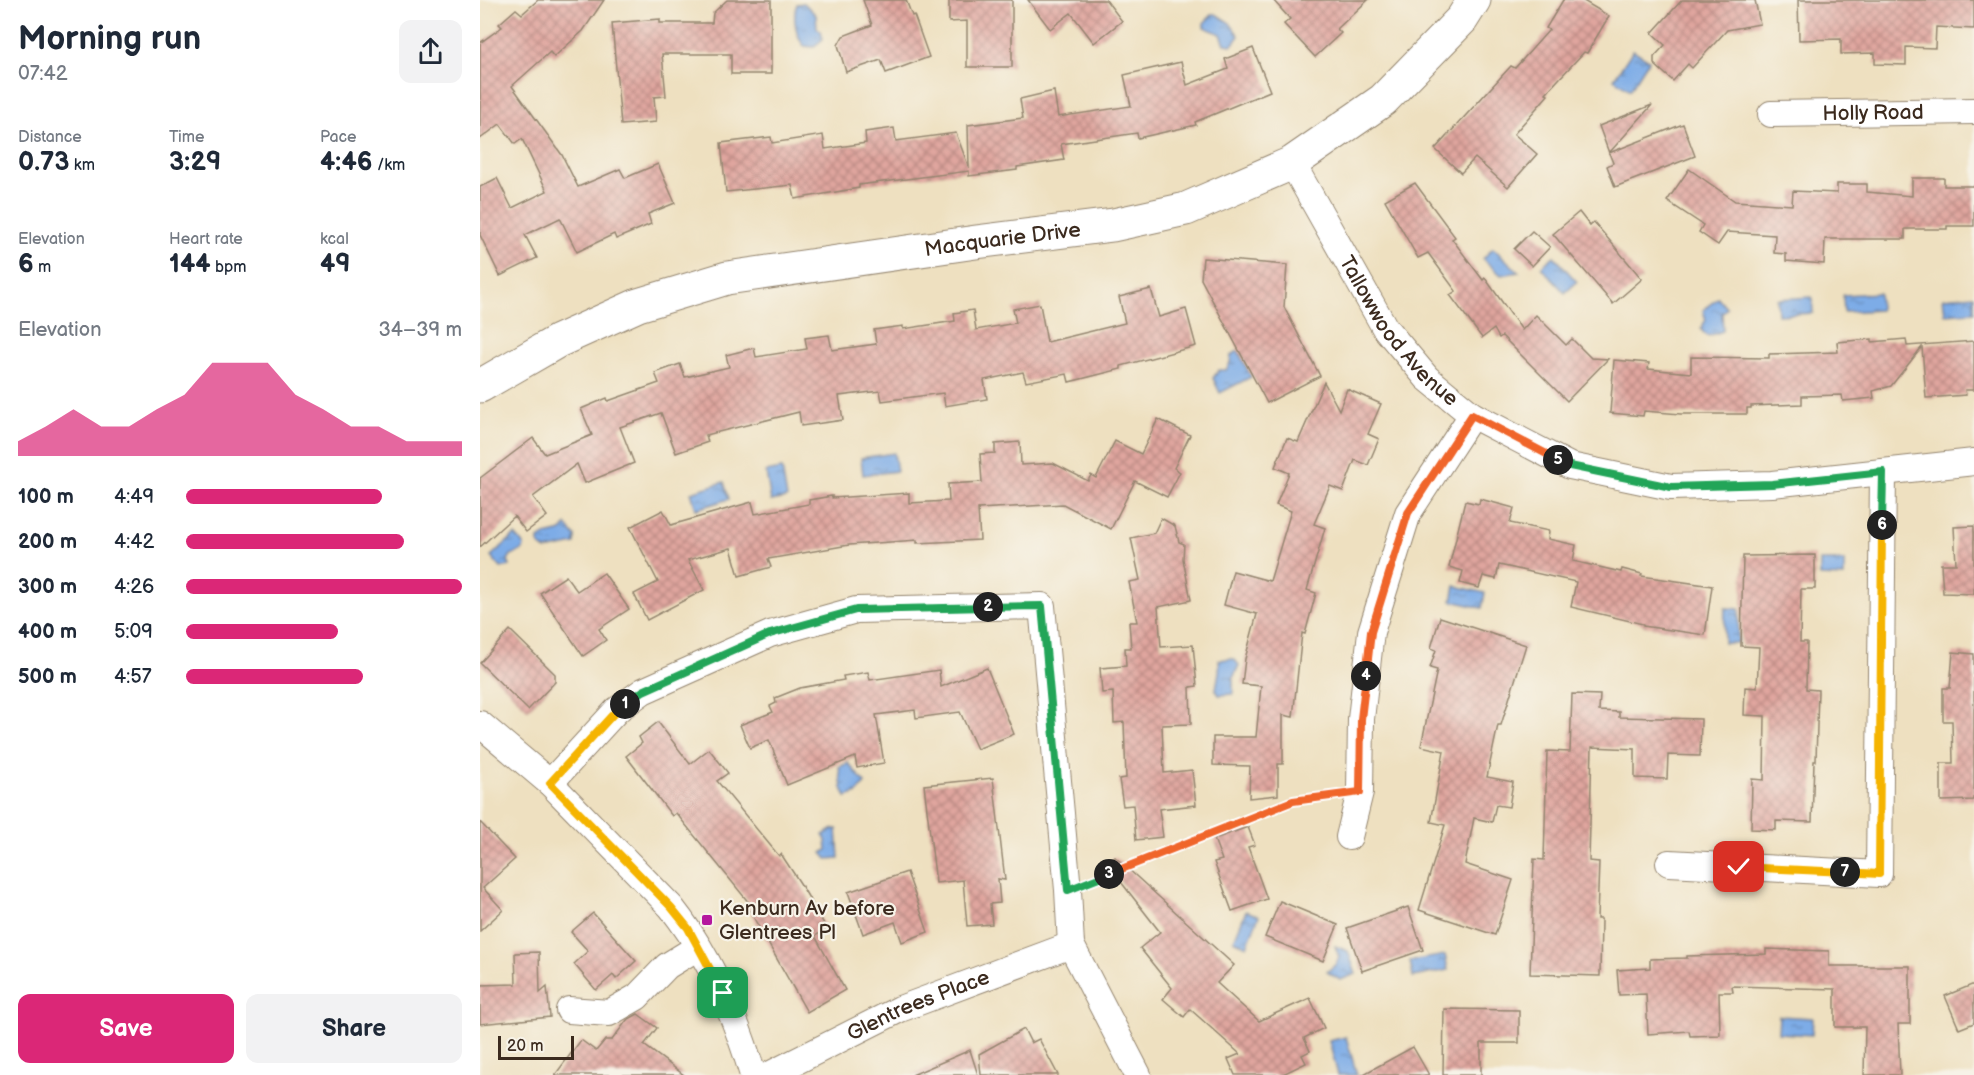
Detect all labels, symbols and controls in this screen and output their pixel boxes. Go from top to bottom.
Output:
text: Morning run [18,19,201,59]
button: share [399,20,462,83]
text: 07:42 [18,62,68,86]
street label: Holly Road [1822,99,1924,126]
text: Distance [18,128,82,147]
text: Time [169,128,204,147]
text: Pace [320,128,356,147]
text: 0.73 [18,147,69,178]
text: 3:29 [169,147,221,178]
text: 4:46 [320,147,373,178]
text: km [69,156,95,175]
text: /km [373,156,405,175]
street label: Macquarie Drive [923,217,1082,262]
text: Elevation [18,230,85,249]
text: Heart rate [169,230,243,249]
text: kcal [320,230,349,249]
text: 6 [18,249,34,280]
text: 144 [169,249,211,280]
text: 49 [320,249,351,280]
street label: Tallowwood Avenue [1334,251,1464,411]
text: m [34,258,51,277]
text: bpm [211,258,246,277]
text: Elevation [18,318,101,342]
text: 34–39 m [379,318,462,342]
pin: 5 [1543,445,1573,475]
text: 5 [1553,450,1563,469]
text: 100 m [18,485,74,509]
text: 4:49 [114,485,154,509]
pin: 6 [1867,510,1897,540]
text: 6 [1877,515,1887,534]
text: 200 m [18,530,77,554]
text: 4:42 [114,530,154,554]
text: 300 m [18,575,77,599]
text: 4:26 [114,575,154,599]
pin: 2 [973,592,1003,622]
text: 2 [983,597,993,616]
text: 400 m [18,620,77,644]
text: 5:09 [114,620,153,644]
pin: 4 [1351,661,1381,691]
text: 500 m [18,665,77,689]
text: 4:57 [114,665,152,689]
text: 4 [1361,666,1371,685]
pin: 1 [610,689,640,719]
text: 1 [622,694,628,713]
pin [1713,841,1764,892]
icon: check [1722,850,1755,883]
pin: 7 [1830,857,1860,887]
pin: 3 [1094,859,1124,889]
text: 7 [1841,862,1849,881]
text: 3 [1104,864,1114,883]
place label: Kenburn Av before Glentrees Pl [719,896,895,945]
marker: Kenburn Av before Glentrees Pl [700,913,714,927]
street label: Glentrees Place [843,964,993,1046]
pin [697,967,748,1018]
icon: arrive [706,976,739,1009]
button: Save [18,994,234,1063]
button: Share [246,994,462,1063]
scale bar [498,1033,574,1060]
text: 20 m [507,1037,543,1056]

